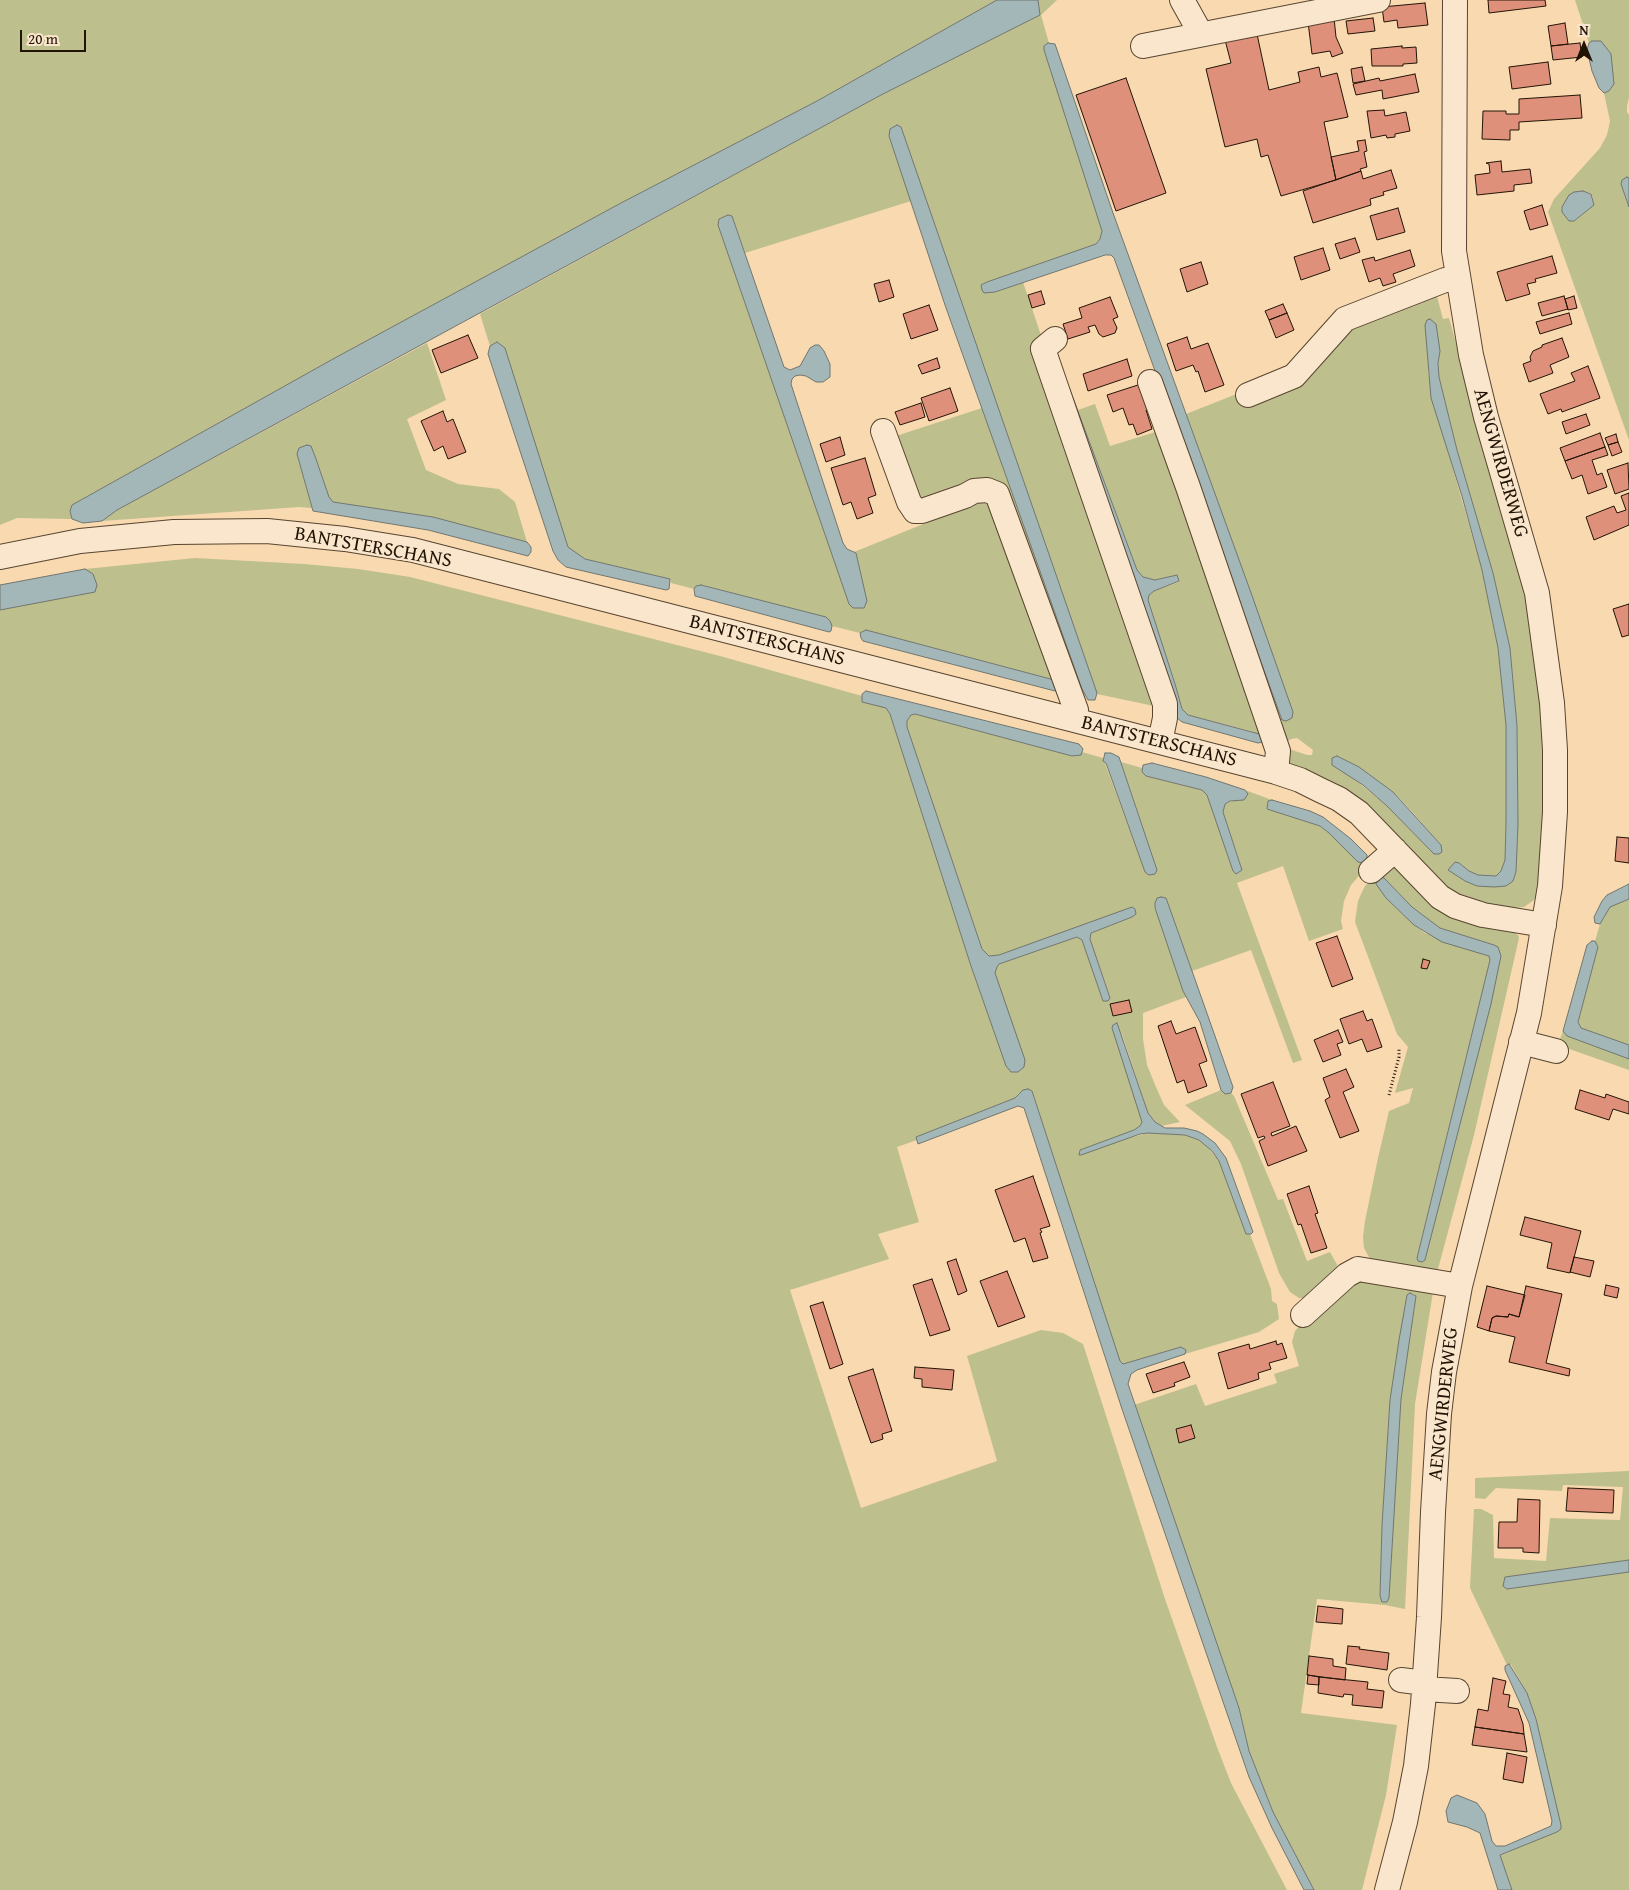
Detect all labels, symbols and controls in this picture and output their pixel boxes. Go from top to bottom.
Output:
scale bar [22,20,89,52]
north arrow [1559,20,1609,70]
text: N [1579,20,1589,40]
text: 20 m [28,28,58,49]
street label: AENGWIRDERWEG [1467,386,1533,540]
street label: BANTSTERSCHANS [293,522,453,574]
street label: BANTSTERSCHANS [687,610,847,672]
street label: BANTSTERSCHANS [1079,711,1239,773]
street label: AENGWIRDERWEG [1424,1326,1464,1482]

